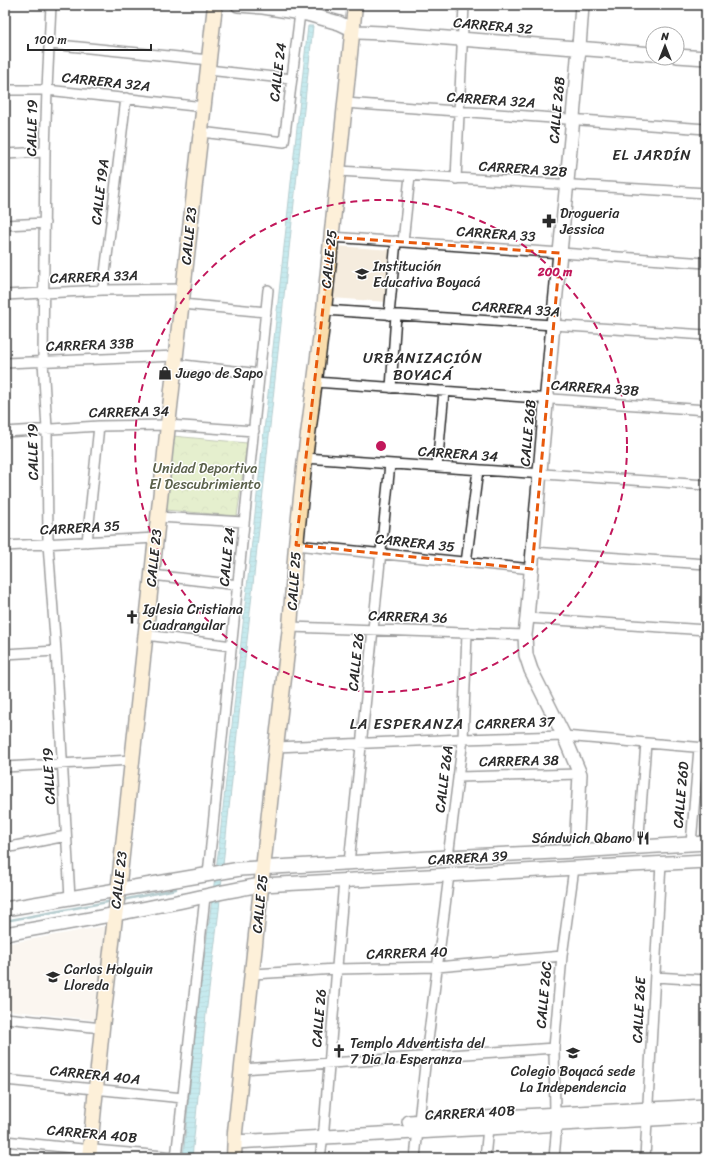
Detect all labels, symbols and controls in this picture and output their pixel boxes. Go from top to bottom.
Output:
street label: CARRERA 32 [452,10,534,42]
scale bar [28,26,151,52]
north arrow [645,26,685,66]
text: N [660,27,669,46]
text: 100 m [34,29,67,51]
street label: CALLE 24 [262,41,294,103]
street label: CARRERA 32A [61,65,151,99]
street label: CALLE 26B [542,75,572,145]
street label: CARRERA 32A [446,84,536,116]
street label: CALLE 19 [19,99,45,157]
district label: EL JARDÍN [612,142,692,168]
street label: CARRERA 32B [478,153,568,185]
street label: CALLE 19A [84,158,116,226]
place label: Drogueria Jessica [559,201,620,242]
street label: CALLE 23 [174,206,204,266]
pharmacy icon: Drogueria Jessica [541,213,557,229]
street label: CARRERA 33 [456,219,537,249]
street label: CALLE 25 [313,228,345,290]
place label: Institución Educativa Boyacá [372,254,481,295]
text: 200 m [537,261,573,283]
street label: CARRERA 33A [49,263,139,291]
school or university icon: Institución Educativa Boyacá [354,266,370,282]
street label: CARRERA 33A [471,293,561,325]
street label: CARRERA 33B [46,331,134,359]
district label: URBANIZACIÓN BOYACÁ [363,345,483,388]
place label: Juego de Sapo [175,361,263,386]
shop icon: Juego de Sapo [157,365,173,381]
street label: CARRERA 33B [550,372,640,404]
street label: CALLE 26B [513,398,543,468]
street label: CARRERA 34 [89,399,170,425]
street label: CALLE 19 [20,423,46,481]
centre of rings [374,439,388,453]
street label: CARRERA 34 [417,439,499,469]
park label: Unidad Deportiva El Descubrimiento [149,456,261,497]
street label: CARRERA 35 [39,513,121,543]
street label: CALLE 24 [211,526,243,588]
street label: CARRERA 35 [374,526,457,560]
street label: CALLE 23 [139,528,169,588]
street label: CALLE 25 [279,550,309,611]
place label: Iglesia Cristiana Cuadrangular [142,597,243,638]
street label: CARRERA 36 [368,603,448,631]
church icon: Iglesia Cristiana Cuadrangular [124,609,140,625]
street label: CALLE 26 [341,632,371,692]
street label: CARRERA 37 [475,709,556,737]
district label: LA ESPERANZA [350,711,464,737]
street label: CALLE 26A [427,744,461,814]
street label: CALLE 19 [35,747,63,805]
street label: CARRERA 38 [479,748,560,774]
street label: CALLE 26D [666,760,696,829]
place label: Sándwich Qbano [532,826,632,851]
restaurant icon: Sándwich Qbano [635,830,651,846]
street label: CARRERA 39 [427,843,509,873]
street label: CALLE 23 [103,849,135,910]
street label: CALLE 25 [244,873,276,935]
street label: CARRERA 40 [366,939,448,967]
place label: Carlos Holguin Lloreda [64,957,153,998]
street label: CALLE 26C [529,960,559,1029]
school or university icon: Carlos Holguin Lloreda [45,969,61,985]
street label: CALLE 26E [625,975,653,1044]
street label: CALLE 26 [304,988,334,1048]
place label: Templo Adventista del 7 Dia la Esperanza [350,1031,486,1072]
church icon: Templo Adventista del 7 Dia la Esperanza [331,1043,347,1059]
school or university icon: Colegio Boyacá sede La Independencia [565,1045,581,1061]
street label: CARRERA 40A [49,1058,141,1092]
place label: Colegio Boyacá sede La Independencia [511,1059,635,1100]
street label: CARRERA 40B [424,1098,516,1128]
street label: CARRERA 40B [46,1118,138,1150]

